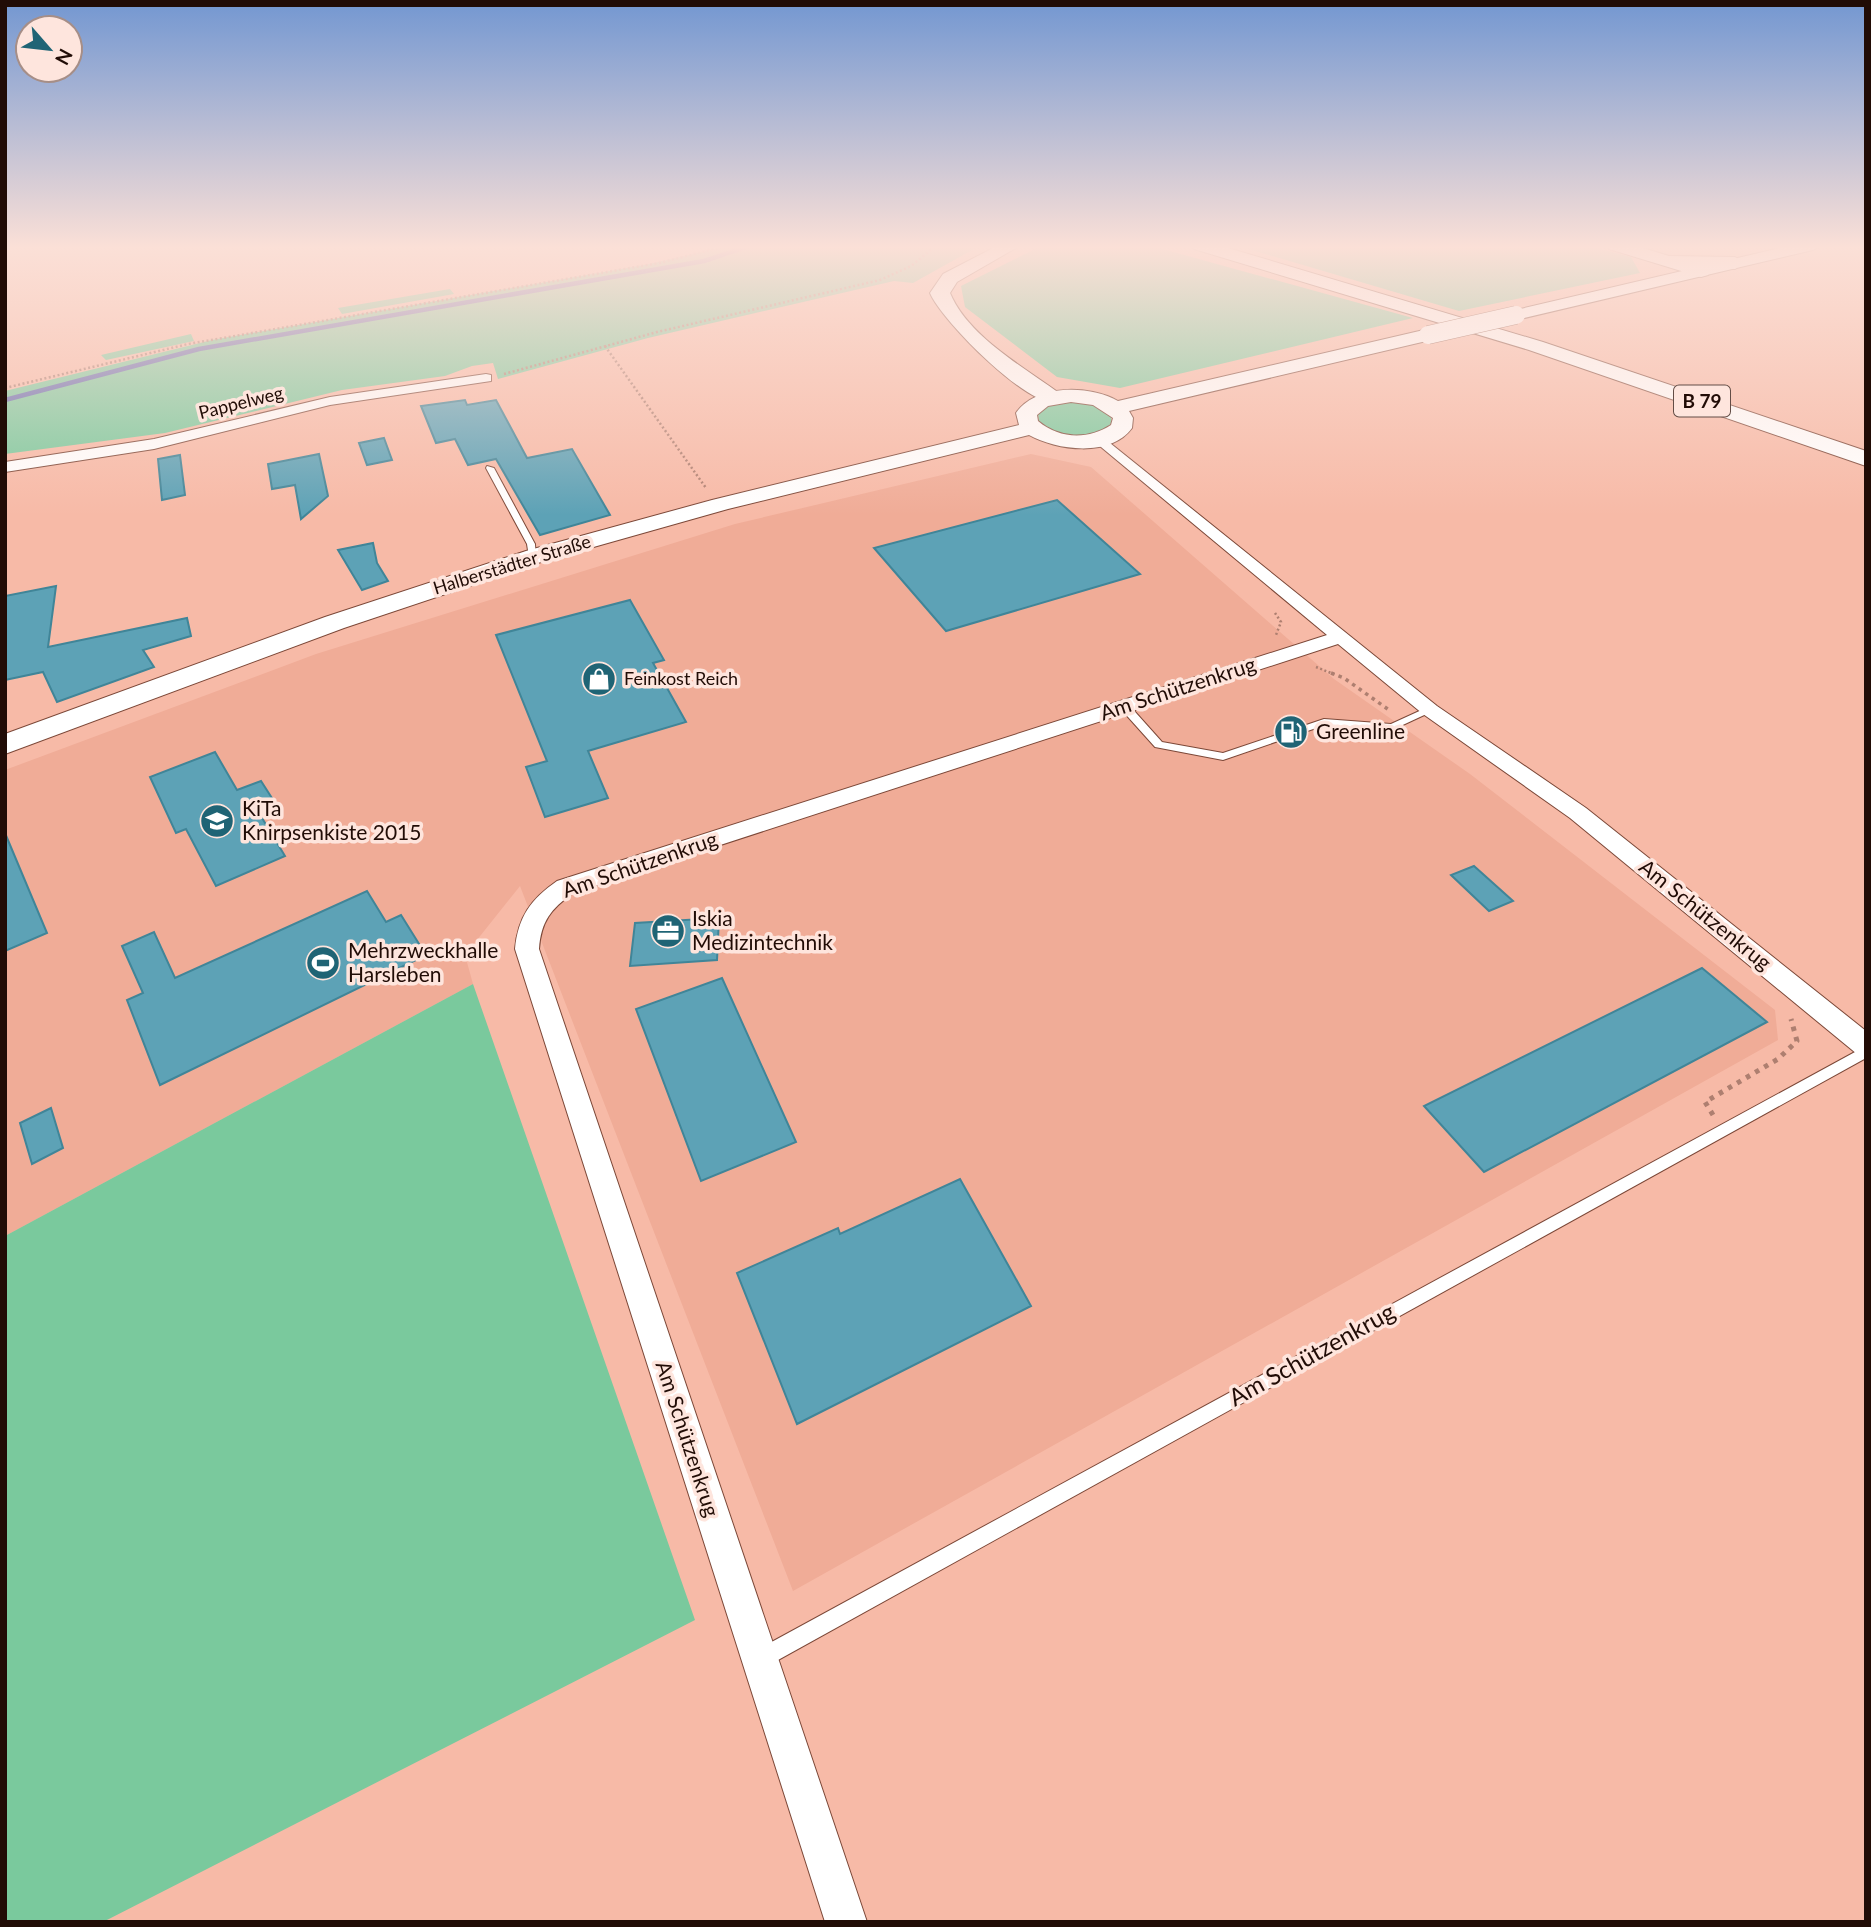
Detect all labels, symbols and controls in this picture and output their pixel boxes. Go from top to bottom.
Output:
north arrow [14,14,84,84]
text: N [51,45,78,69]
street label: Pappelweg [196,381,285,423]
road number: B 79 [1674,386,1730,416]
street label: Halberstädter Straße [430,530,593,599]
street label: Am Schützenkrug [1097,651,1259,725]
shop icon: Feinkost Reich [580,660,618,698]
place label: Feinkost Reich [624,667,738,689]
fuel station icon: Greenline [1272,713,1310,751]
place label: Greenline [1316,718,1405,743]
place label: KiTa Knirpsenkiste 2015 [242,795,421,844]
school or university icon: KiTa Knirpsenkiste 2015 [198,802,236,840]
street label: Am Schützenkrug [559,825,720,902]
street label: Am Schützenkrug [1635,853,1777,975]
place label: Iskia Medizintechnik [692,905,833,954]
office icon: Iskia Medizintechnik [649,912,687,950]
place label: Mehrzweckhalle Harsleben [348,937,498,986]
sports icon: Mehrzweckhalle Harsleben [304,944,342,982]
street label: Am Schützenkrug [1223,1296,1399,1411]
street label: Am Schützenkrug [651,1358,725,1520]

